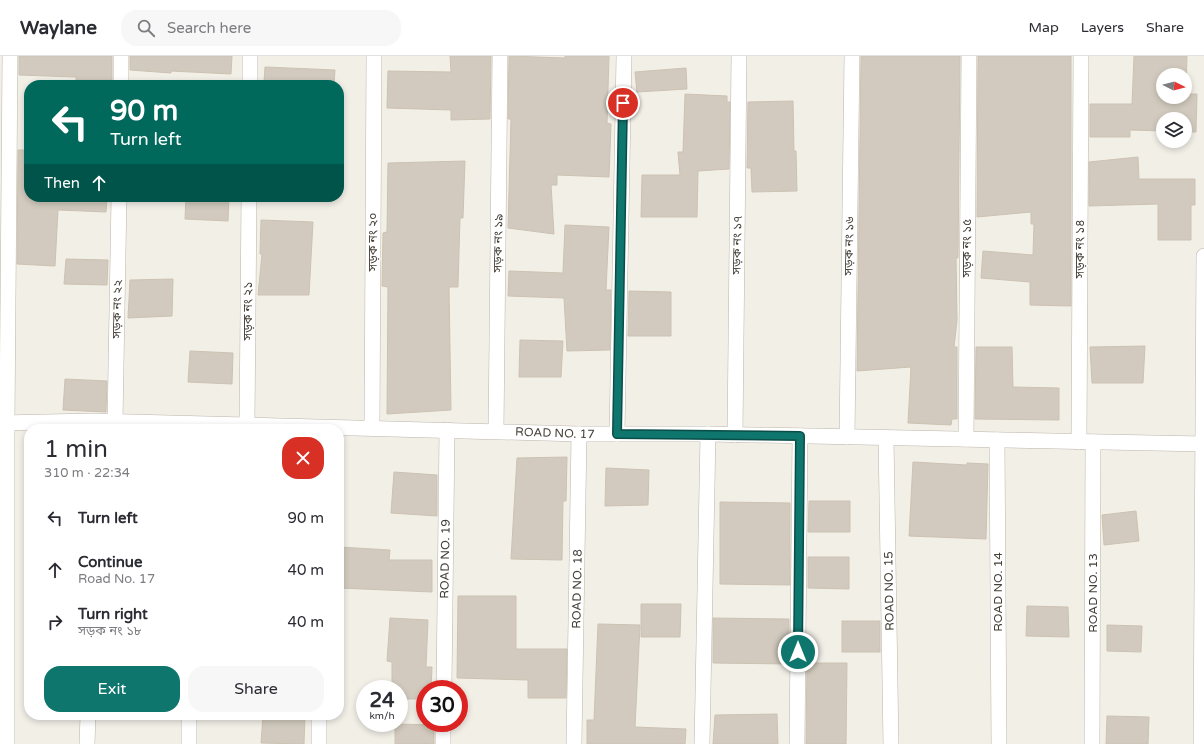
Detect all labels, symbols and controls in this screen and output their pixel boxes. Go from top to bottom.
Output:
search box [121,10,401,46]
text: Waylane [20,17,97,39]
icon: search [135,17,157,39]
text: Search here [167,19,251,37]
text: Map [1029,19,1059,36]
text: Layers [1081,19,1124,36]
text: Share [1146,19,1184,36]
north arrow [1156,68,1192,104]
map controls [1156,68,1192,148]
pin [606,86,640,120]
icon: arrive [612,92,634,114]
text: 90 m [110,94,178,128]
icon: left [44,96,96,148]
button: layers [1156,112,1192,148]
text: Turn left [110,128,182,150]
icon: ahead [88,172,110,194]
text: Then [44,174,80,192]
street label: সড়ক নং ২০ [366,213,380,272]
street label: সড়ক নং ১৯ [490,214,506,273]
street label: সড়ক নং ১৭ [729,216,745,275]
street label: সড়ক নং ১৬ [841,217,857,276]
street label: সড়ক নং ১৫ [960,219,974,278]
street label: সড়ক নং ১৪ [1073,220,1087,279]
street label: সড়ক নং ২২ [109,280,125,339]
street label: সড়ক নং ২১ [241,282,255,341]
street label: ROAD NO. 17 [515,425,595,441]
text: 1 min [44,435,108,464]
button: close [282,437,324,479]
text: 310 m · 22:34 [44,465,130,481]
icon: left [44,507,66,529]
text: Turn left [78,509,138,527]
text: 90 m [287,509,324,527]
street label: ROAD NO. 19 [437,519,453,599]
street label: ROAD NO. 18 [569,549,585,629]
street label: ROAD NO. 15 [881,551,897,631]
street label: ROAD NO. 14 [991,552,1005,632]
text: Continue [78,553,142,571]
street label: ROAD NO. 13 [1086,553,1100,633]
icon: ahead [44,559,66,581]
text: 40 m [287,561,324,579]
text: Road No. 17 [78,571,155,587]
text: Turn right [78,605,148,623]
icon: right [44,611,66,633]
text: 40 m [287,613,324,631]
text: সড়ক নং ১৮ [78,623,142,639]
position arrow [777,631,819,673]
button: Exit [44,666,180,712]
button: Share [188,666,324,712]
speed limit sign: 30 [416,680,468,732]
text: 24 [369,689,395,713]
text: km/h [369,710,395,722]

